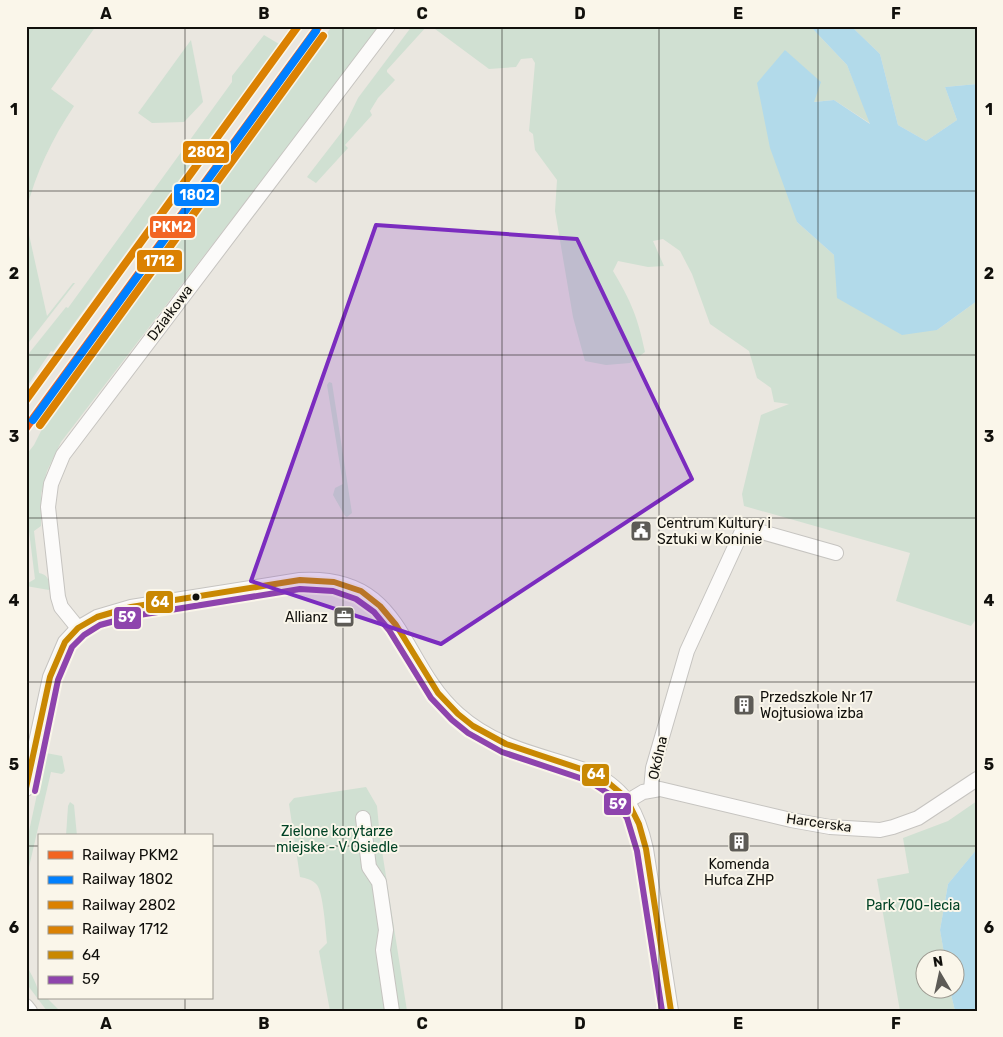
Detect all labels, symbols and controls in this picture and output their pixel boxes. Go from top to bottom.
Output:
text: A [100,4,112,23]
text: B [258,4,270,23]
text: C [416,4,428,23]
text: D [574,4,586,23]
text: E [733,4,743,23]
text: F [891,4,901,23]
text: 1 [10,100,18,119]
text: 1 [985,100,993,119]
line badge: 2802 [182,140,230,164]
text: 2802 [187,144,225,161]
line badge: 1802 [173,183,220,207]
text: 1802 [179,187,215,204]
line badge: PKM2 [149,215,196,239]
text: PKM2 [152,219,192,236]
line badge: 1712 [136,249,183,273]
text: 1712 [143,253,175,270]
text: 2 [9,264,19,283]
text: 2 [984,264,994,283]
street label: Działkowa [144,282,196,344]
text: 3 [9,427,19,446]
text: 3 [984,427,994,446]
place label: Centrum Kultury i Sztuki w Koninie [657,515,771,548]
public building icon: Centrum Kultury i Sztuki w Koninie [629,519,653,543]
line badge: 64 [145,590,174,614]
text: 4 [9,591,20,610]
text: 4 [984,591,995,610]
unlabelled marker [191,592,201,602]
text: 64 [151,594,170,611]
office icon: Allianz [332,605,356,629]
line badge: 59 [113,606,142,630]
text: 59 [118,609,136,626]
place label: Allianz [285,609,328,626]
place label: Przedszkole Nr 17 Wojtusiowa izba [760,689,873,722]
building icon: Przedszkole Nr 17 Wojtusiowa izba [732,693,756,717]
street label: Okólna [645,735,671,781]
text: 5 [9,755,19,774]
text: 5 [984,755,994,774]
line badge: 64 [581,763,610,787]
text: 64 [587,766,606,783]
line badge: 59 [603,792,632,816]
text: 59 [609,796,627,813]
street label: Harcerska [785,810,853,836]
park label: Zielone korytarze miejske - V Osiedle [276,823,398,856]
building icon: Komenda Hufca ZHP [727,830,751,854]
legend [38,834,212,1000]
text: Railway PKM2 [82,846,178,864]
place label: Komenda Hufca ZHP [704,856,774,889]
text: Railway 1802 [82,870,173,888]
text: Railway 2802 [82,896,176,914]
park label: Park 700-lecia [866,897,960,914]
text: 6 [9,918,19,937]
text: 6 [984,918,994,937]
text: Railway 1712 [82,920,168,938]
text: 64 [82,946,100,964]
north arrow [916,950,966,1000]
text: N [932,952,944,971]
text: 59 [82,970,100,988]
text: A [100,1014,112,1033]
text: B [258,1014,270,1033]
text: C [416,1014,428,1033]
text: D [574,1014,586,1033]
text: E [733,1014,743,1033]
text: F [891,1014,901,1033]

